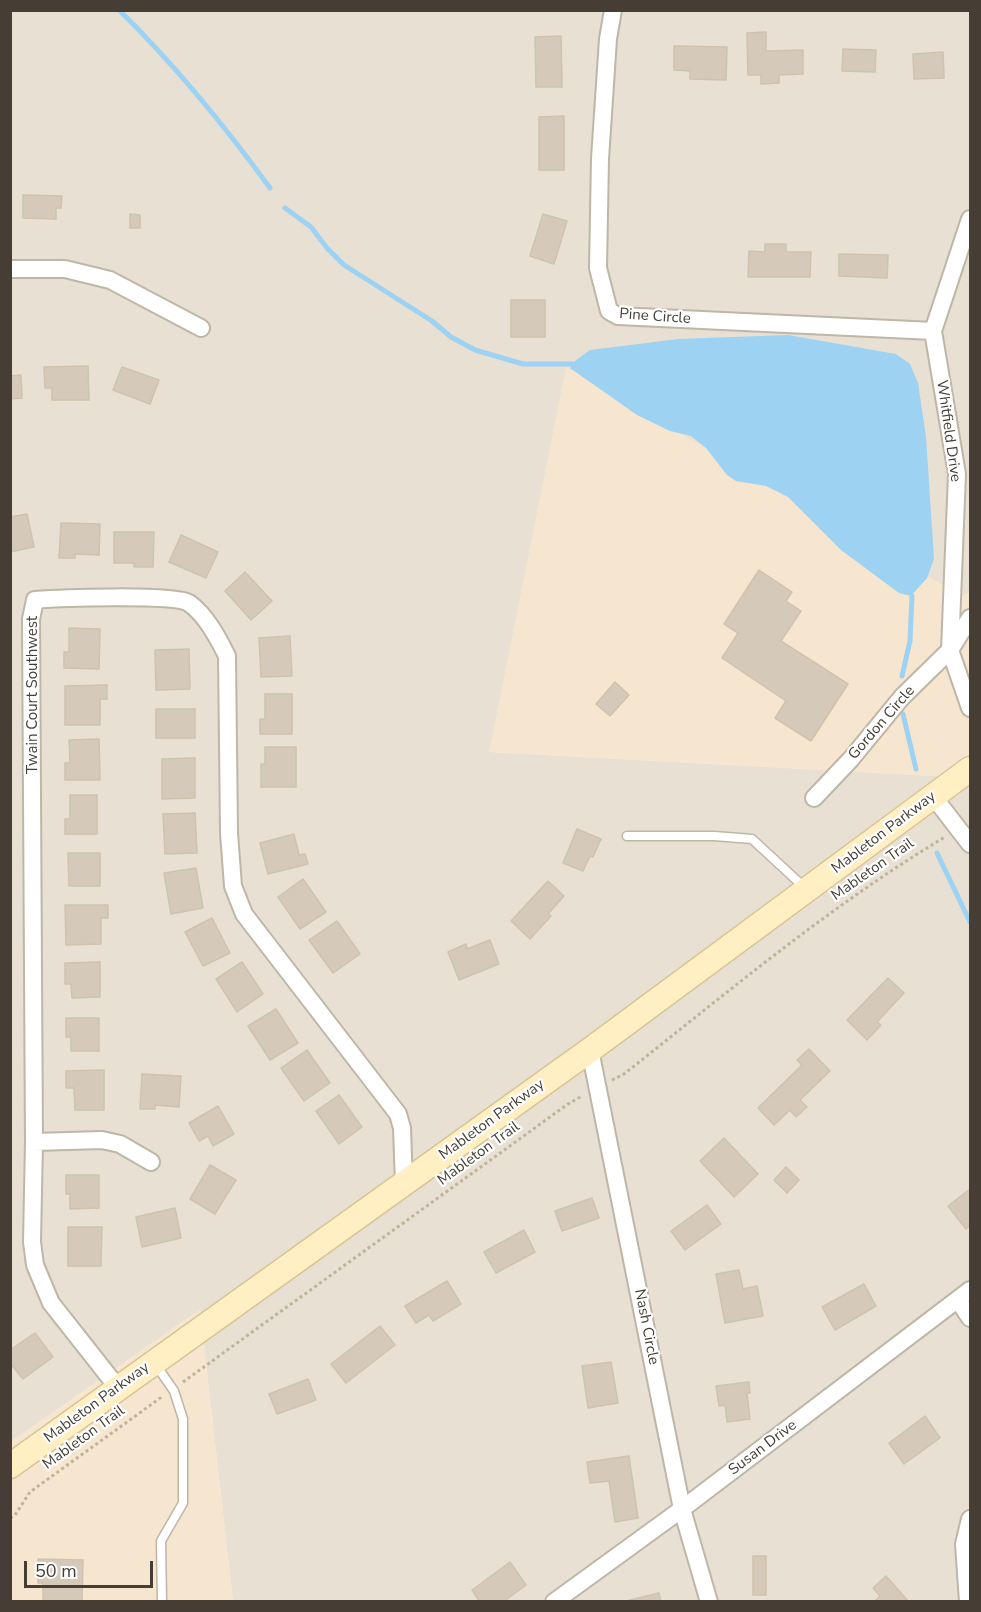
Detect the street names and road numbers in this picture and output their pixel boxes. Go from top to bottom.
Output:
street label: Pine Circle [619,306,691,328]
street label: Whitfield Drive [932,379,964,483]
street label: Twain Court Southwest [24,616,42,774]
street label: Gordon Circle [845,682,919,764]
street label: Mableton Parkway [828,788,940,878]
street label: Mableton Trail [828,835,918,905]
street label: Mableton Parkway [436,1076,548,1164]
street label: Mableton Trail [435,1118,523,1190]
street label: Nash Circle [630,1288,662,1366]
street label: Mableton Parkway [41,1359,153,1447]
street label: Mableton Trail [40,1402,128,1474]
street label: Susan Drive [725,1417,801,1479]

